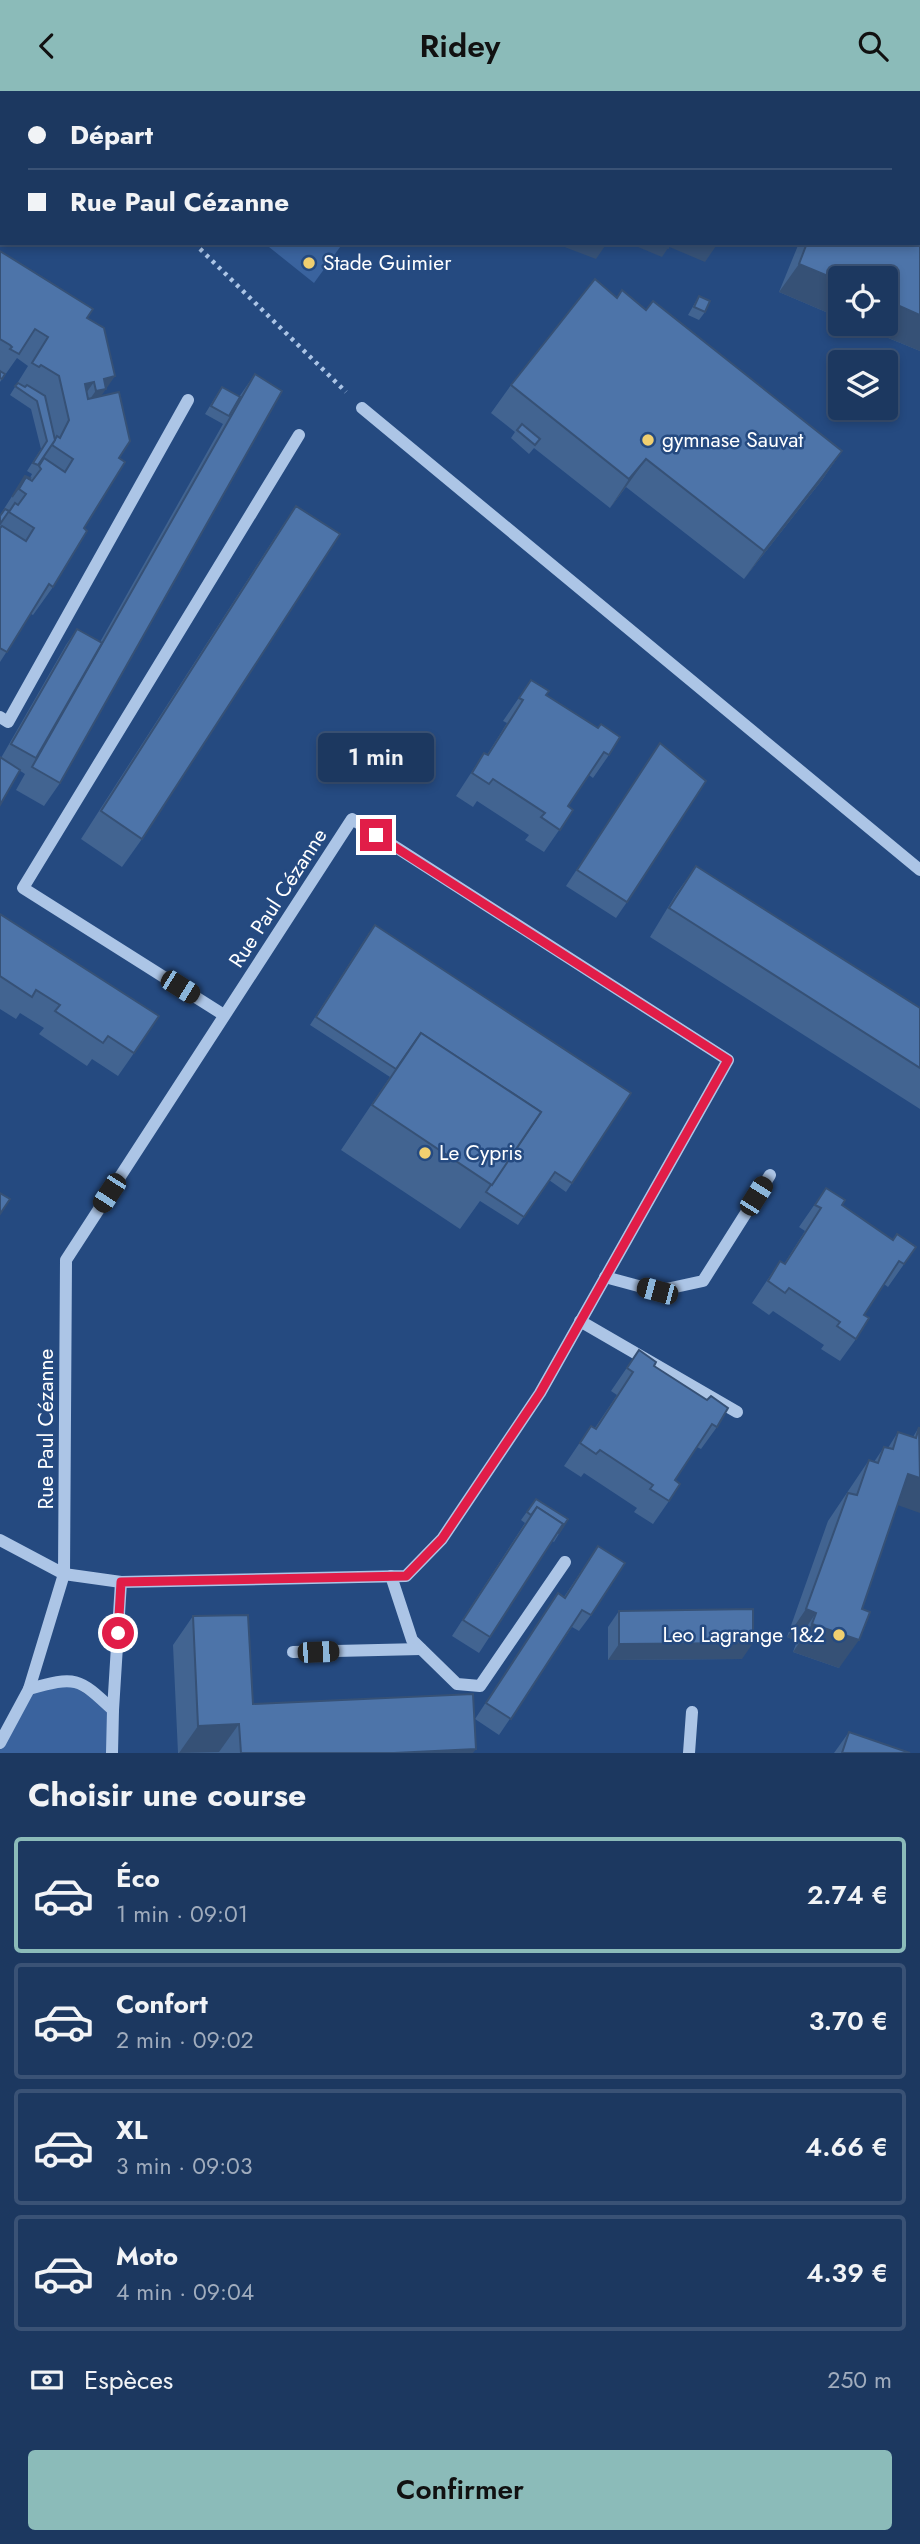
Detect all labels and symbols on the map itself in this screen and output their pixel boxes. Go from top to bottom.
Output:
place label: Stade Guimier [323,248,452,278]
marker: Stade Guimier [301,255,317,271]
place label: gymnase Sauvat [662,425,803,455]
marker: gymnase Sauvat [640,432,656,448]
callout: 1 min [318,733,434,783]
route end [360,819,392,851]
street label: Rue Paul Cézanne [222,822,334,974]
car [157,967,204,1007]
place label: Le Cypris [439,1138,522,1168]
marker: Le Cypris [417,1145,433,1161]
car [89,1170,130,1216]
car [736,1173,777,1219]
car [634,1275,681,1307]
street label: Rue Paul Cézanne [31,1348,61,1509]
route start [102,1617,134,1649]
place label: Leo Lagrange 1&2 [662,1620,825,1650]
marker: Leo Lagrange 1&2 [831,1627,847,1643]
car [297,1641,340,1663]

